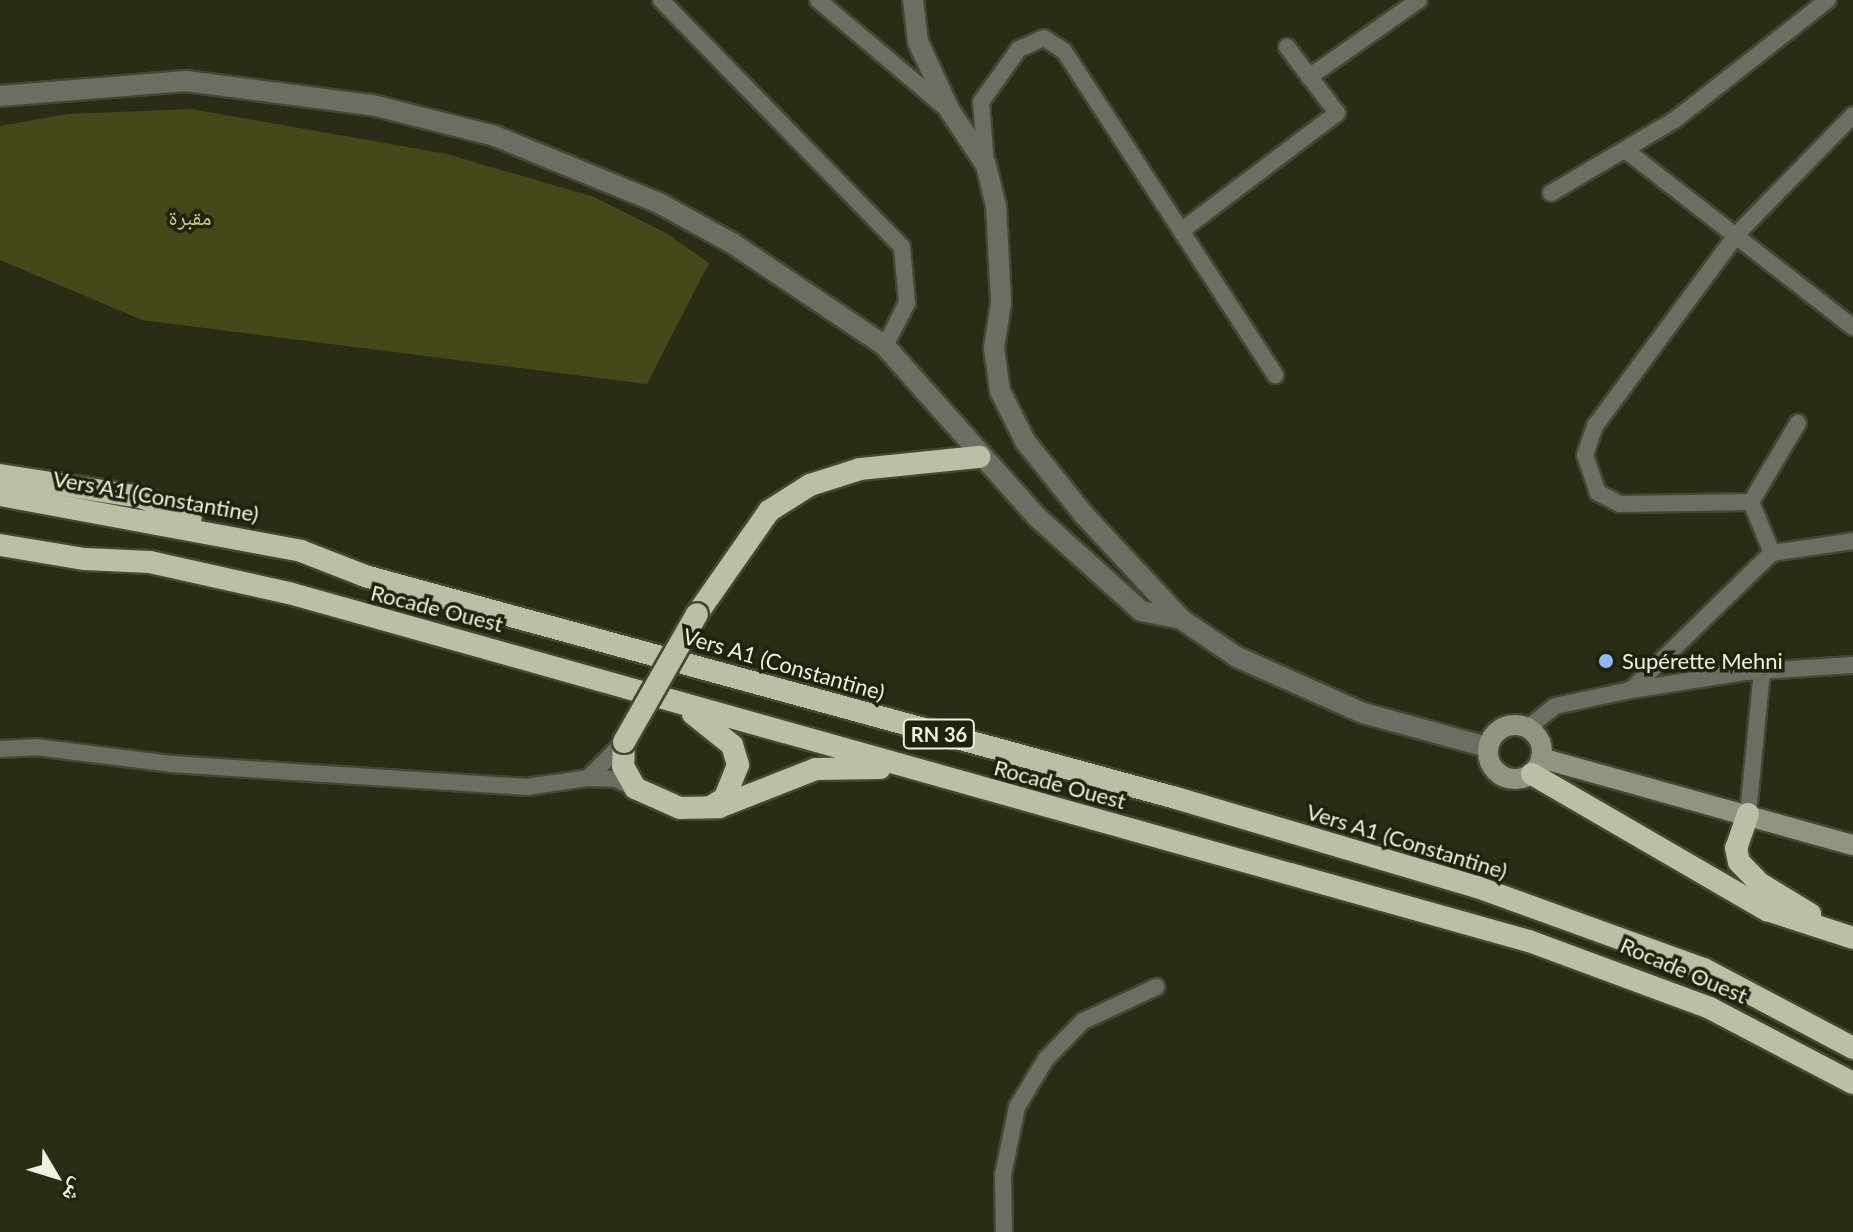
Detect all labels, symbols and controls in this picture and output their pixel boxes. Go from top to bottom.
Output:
park label: مقبرة [169,204,211,230]
street label: Vers A1 (Constantine) [51,465,261,527]
street label: Rocade Ouest [368,579,506,637]
street label: Vers A1 (Constantine) [680,622,888,706]
place label: Supérette Mehni [1622,648,1783,674]
marker: Supérette Mehni [1597,652,1615,670]
road number: RN 36 [901,718,977,750]
street label: Rocade Ouest [991,754,1129,814]
street label: Vers A1 (Constantine) [1303,798,1511,884]
street label: Rocade Ouest [1617,931,1751,1009]
north arrow [16,1136,96,1216]
text: ش [57,1174,93,1209]

